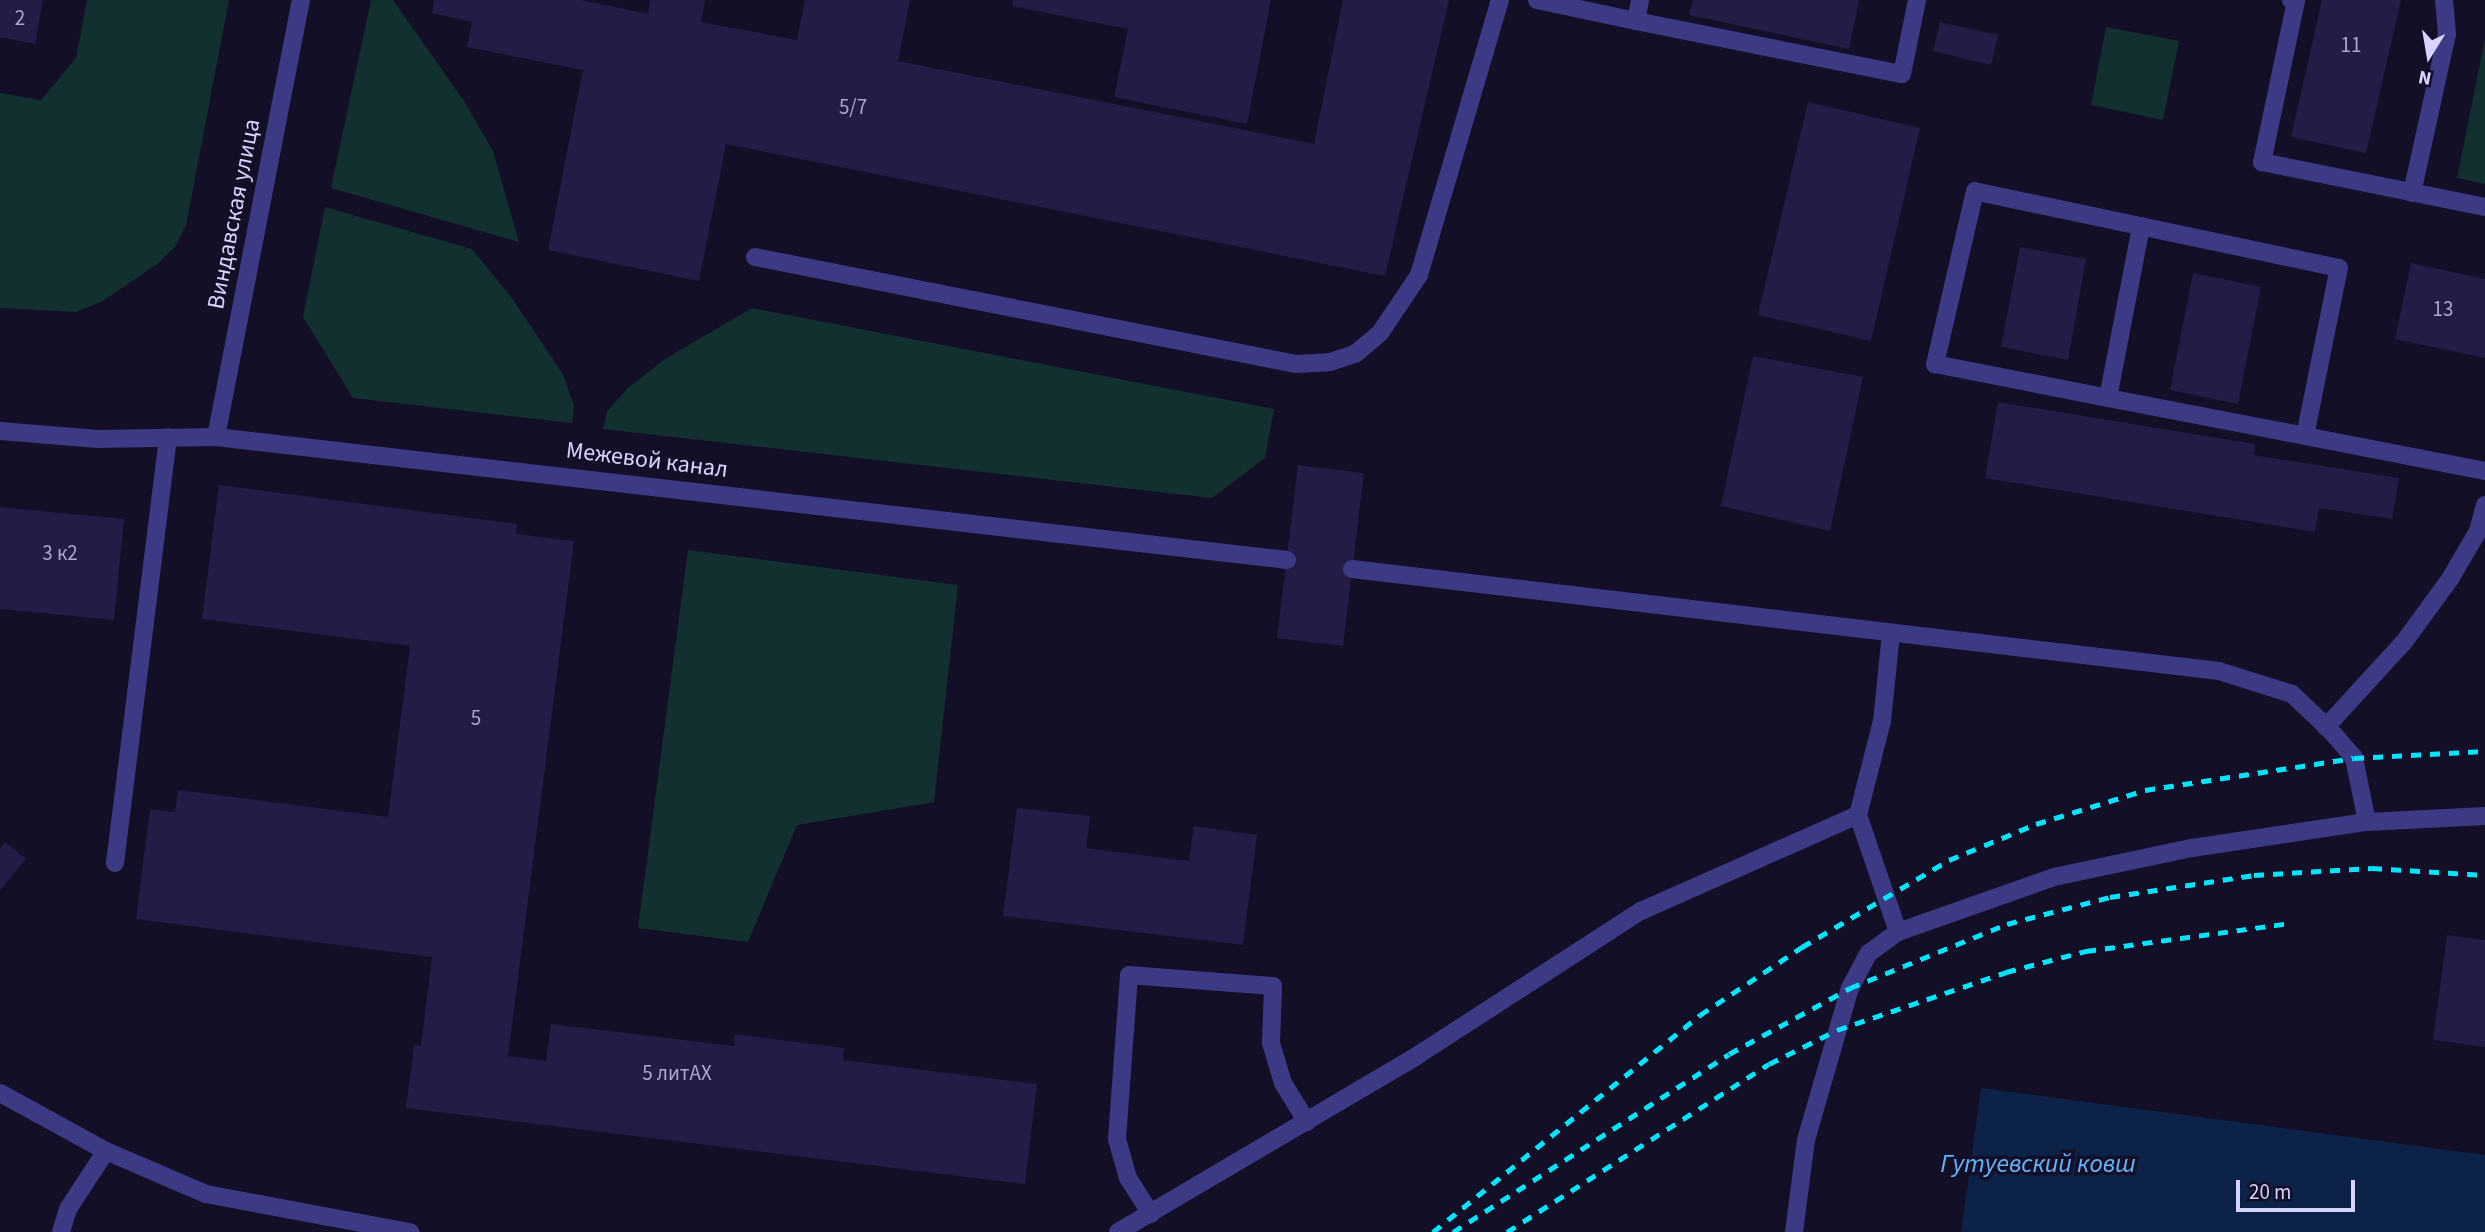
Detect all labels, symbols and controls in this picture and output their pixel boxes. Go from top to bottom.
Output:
house number: 2 [15,5,25,31]
north arrow [2394,21,2464,91]
house number: 11 [2341,32,2361,58]
text: N [2416,63,2434,92]
house number: 5/7 [839,94,867,120]
street label: Виндавская улица [201,116,267,312]
house number: 13 [2433,296,2453,322]
street label: Межевой канал [564,436,730,484]
house number: 3 к2 [42,540,78,566]
house number: 5 [471,705,481,731]
house number: 5 литАХ [642,1060,712,1086]
water label: Гутуевский ковш [1940,1148,2136,1180]
scale bar [2240,1166,2359,1210]
text: 20 m [2249,1177,2291,1207]

